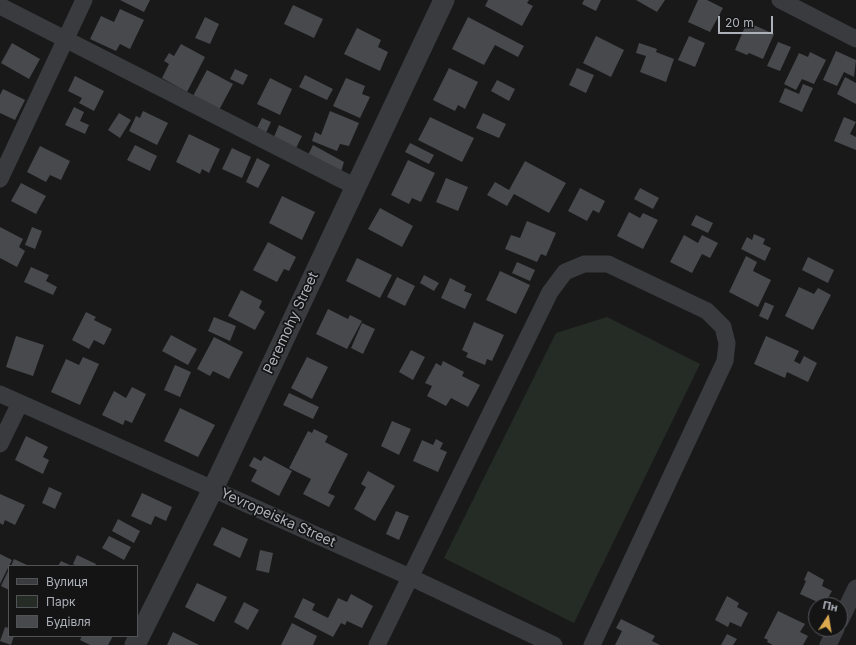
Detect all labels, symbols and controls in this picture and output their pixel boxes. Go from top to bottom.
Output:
scale bar [720,8,775,34]
text: 20 m [725,15,754,30]
street label: Peremohy Street [260,269,322,377]
street label: Yevropeiska Street [218,485,338,551]
legend [8,565,138,637]
text: Вулиця [46,574,88,589]
text: Парк [46,594,76,609]
north arrow [808,597,848,637]
text: Пн [821,598,839,615]
text: Будівля [46,614,91,629]

